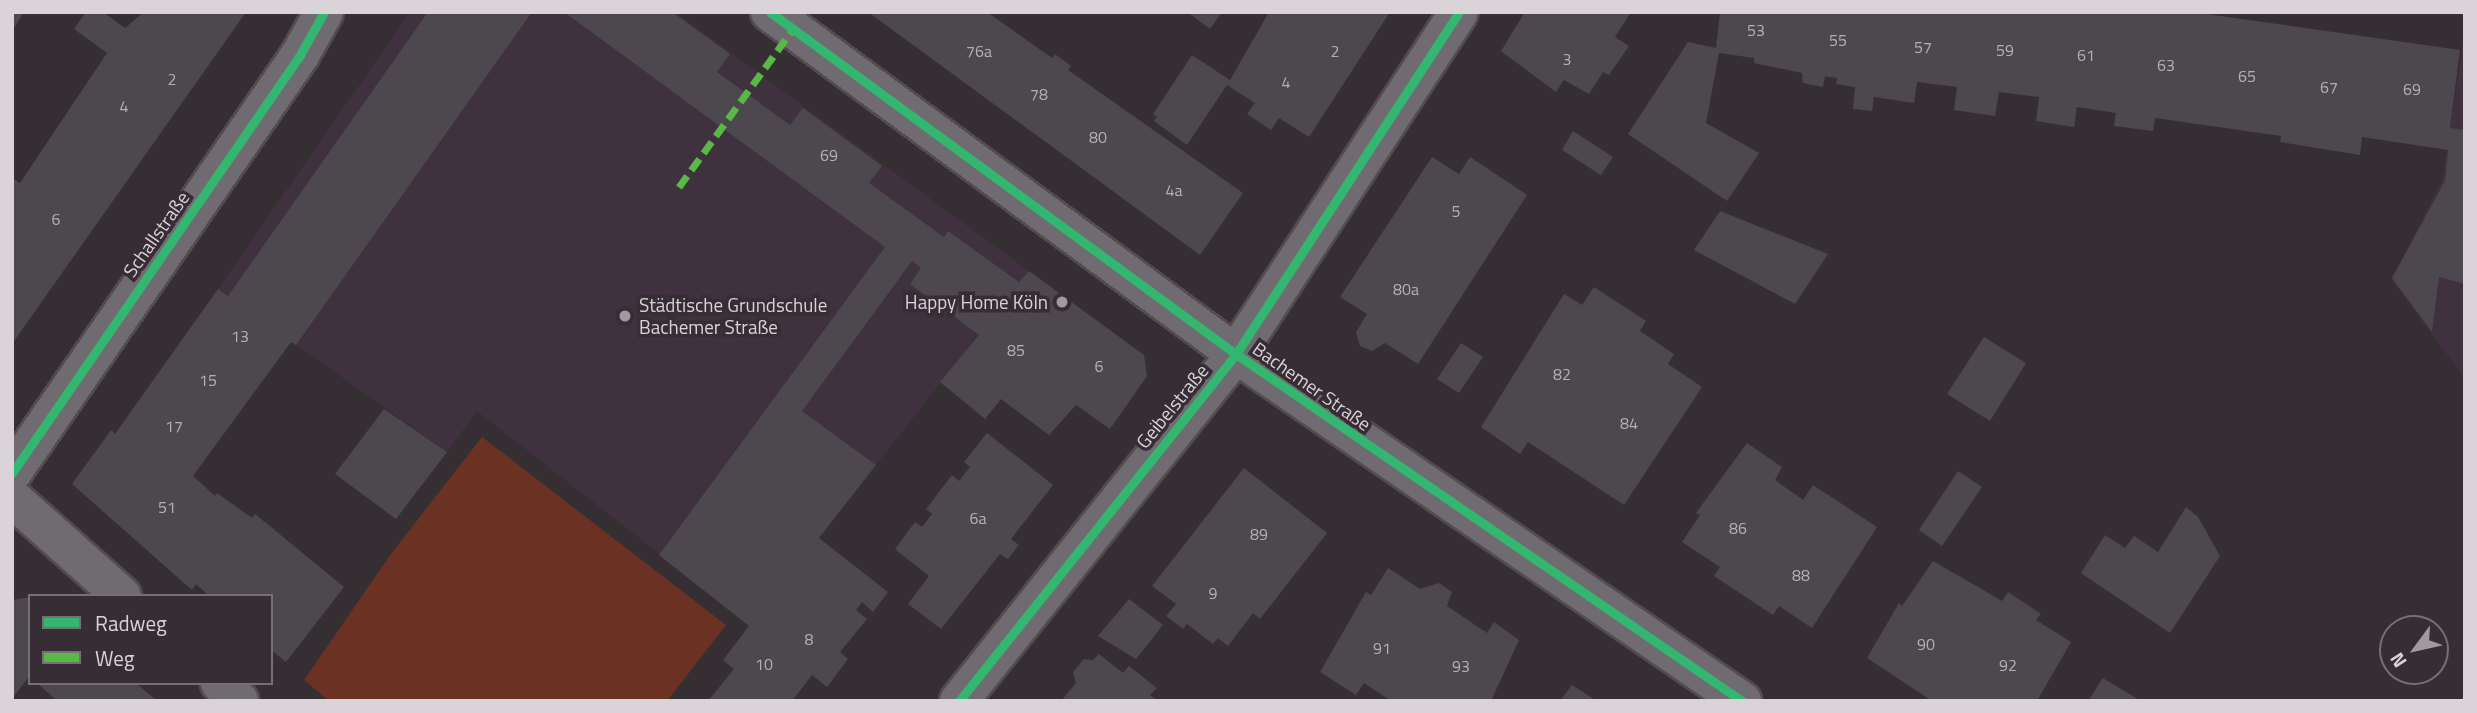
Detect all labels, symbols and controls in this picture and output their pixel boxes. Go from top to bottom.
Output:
house number: 53 [1747,20,1765,40]
house number: 55 [1829,30,1847,50]
house number: 57 [1914,37,1932,57]
house number: 59 [1996,40,2014,60]
house number: 76a [966,41,992,61]
house number: 2 [1331,41,1339,61]
house number: 61 [2077,45,2095,65]
house number: 3 [1563,49,1571,69]
house number: 63 [2157,55,2175,75]
house number: 65 [2238,66,2256,86]
house number: 2 [168,69,176,89]
house number: 4 [1282,72,1290,92]
house number: 67 [2320,77,2338,97]
house number: 69 [2403,79,2421,99]
house number: 78 [1030,84,1048,104]
house number: 4 [120,96,128,116]
house number: 80 [1089,127,1107,147]
house number: 69 [820,145,838,165]
house number: 4a [1166,180,1182,200]
street label: Schallstraße [118,187,194,281]
house number: 5 [1452,201,1460,221]
house number: 6 [52,209,60,229]
house number: 80a [1393,279,1419,299]
place label: Happy Home Köln [905,291,1048,313]
place label: Städtische Grundschule Bachemer Straße [639,294,827,338]
marker: Happy Home Köln [1054,294,1070,310]
marker: Städtische Grundschule Bachemer Straße [617,308,633,324]
house number: 13 [231,326,249,346]
street label: Bachemer Straße [1249,337,1375,435]
house number: 85 [1007,340,1025,360]
house number: 6 [1095,356,1103,376]
street label: Geibelstraße [1131,359,1213,453]
house number: 82 [1553,364,1571,384]
house number: 15 [199,370,217,390]
house number: 84 [1620,413,1638,433]
house number: 17 [165,416,183,436]
house number: 51 [158,497,176,517]
house number: 6a [970,508,986,528]
house number: 86 [1729,518,1747,538]
house number: 89 [1250,524,1268,544]
house number: 88 [1792,565,1810,585]
house number: 9 [1209,583,1217,603]
legend [28,594,273,685]
text: Radweg [95,607,167,639]
north arrow [2379,615,2449,685]
house number: 8 [805,629,813,649]
house number: 90 [1917,634,1935,654]
house number: 91 [1373,638,1391,658]
text: Weg [95,642,135,674]
text: N [2382,647,2413,674]
house number: 10 [755,654,773,674]
house number: 92 [1999,655,2017,675]
house number: 93 [1452,656,1470,676]

